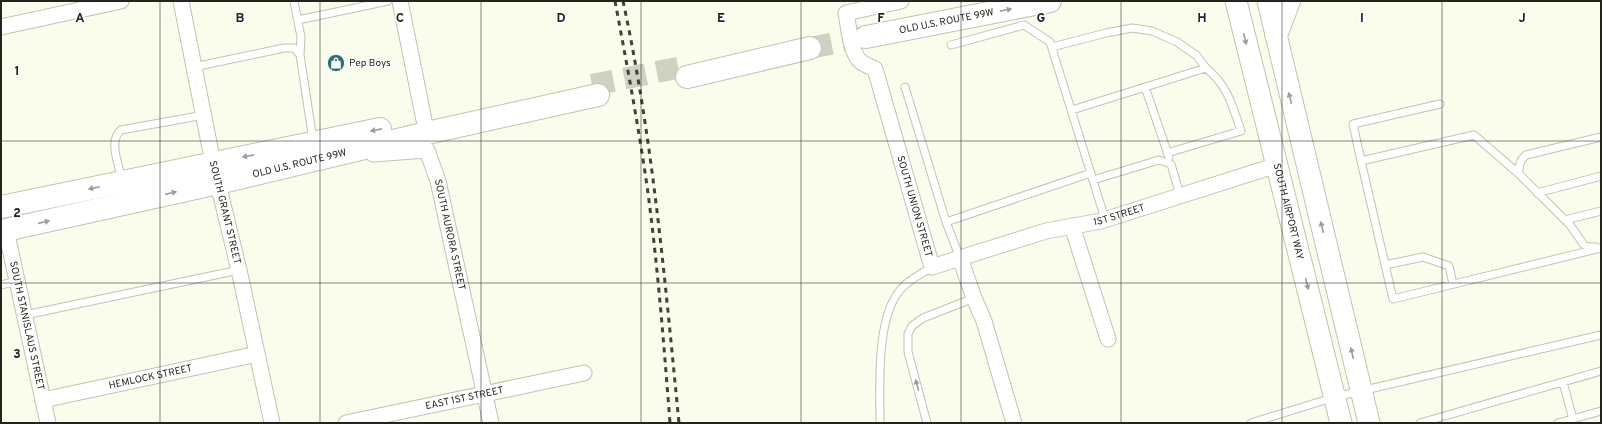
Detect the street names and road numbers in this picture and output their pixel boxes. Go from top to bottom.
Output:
street label: OLD U.S. ROUTE 99W [898,6,995,37]
street label: OLD U.S. ROUTE 99W [251,146,348,181]
street label: SOUTH UNION STREET [894,154,935,259]
street label: SOUTH GRANT STREET [206,159,244,266]
street label: SOUTH AIRPORT WAY [1270,162,1307,262]
street label: SOUTH AURORA STREET [431,178,468,292]
street label: 1ST STREET [1092,201,1147,229]
street label: SOUTH STANISLAUS STREET [6,260,47,392]
street label: HEMLOCK STREET [108,362,194,392]
street label: EAST 1ST STREET [424,384,505,413]

